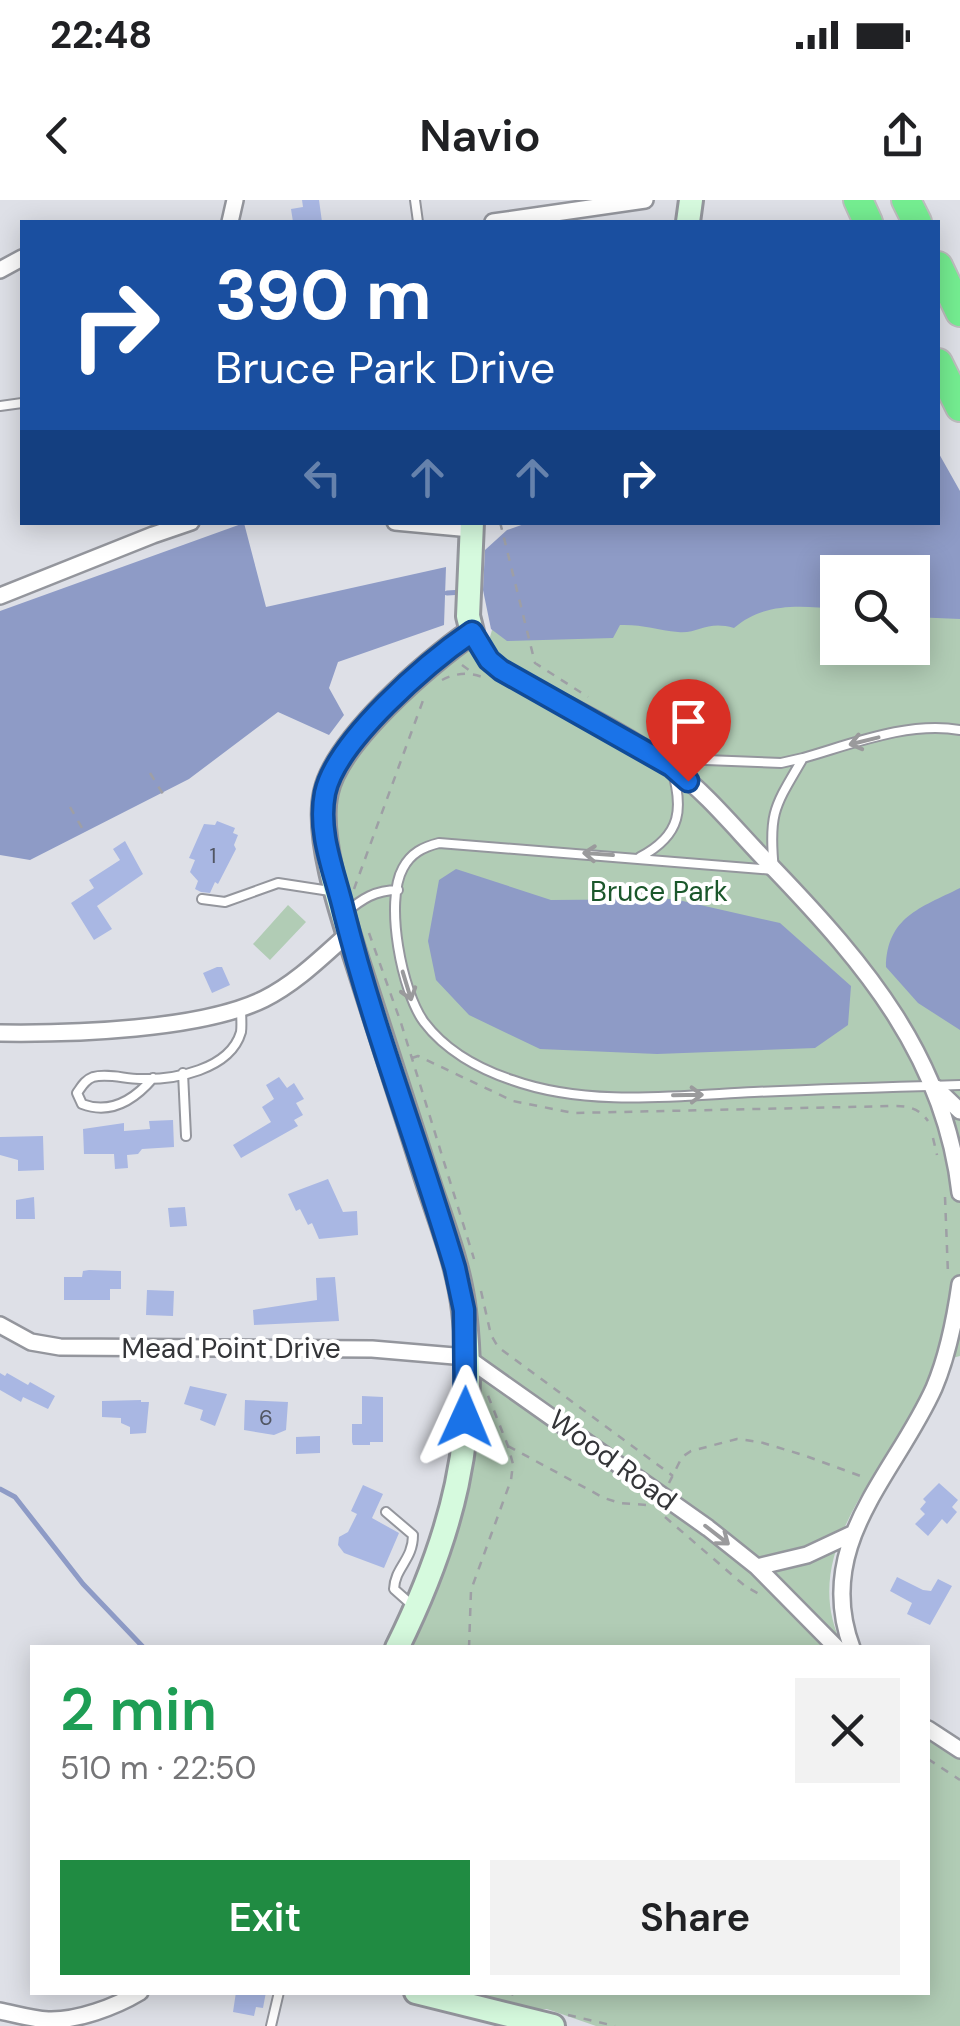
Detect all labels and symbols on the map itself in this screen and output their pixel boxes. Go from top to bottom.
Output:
pin [646,679,731,782]
one-way arrow [849,733,880,752]
house number: 1 [210,841,216,870]
one-way arrow [582,844,614,863]
park label: Bruce Park [590,873,728,910]
one-way arrow [399,970,417,1001]
one-way arrow [672,1086,704,1104]
street label: Mead Point Drive [121,1330,341,1367]
position arrow [413,1365,517,1469]
street label: Wood Road [542,1401,684,1519]
house number: 6 [259,1403,273,1432]
one-way arrow [703,1524,729,1546]

